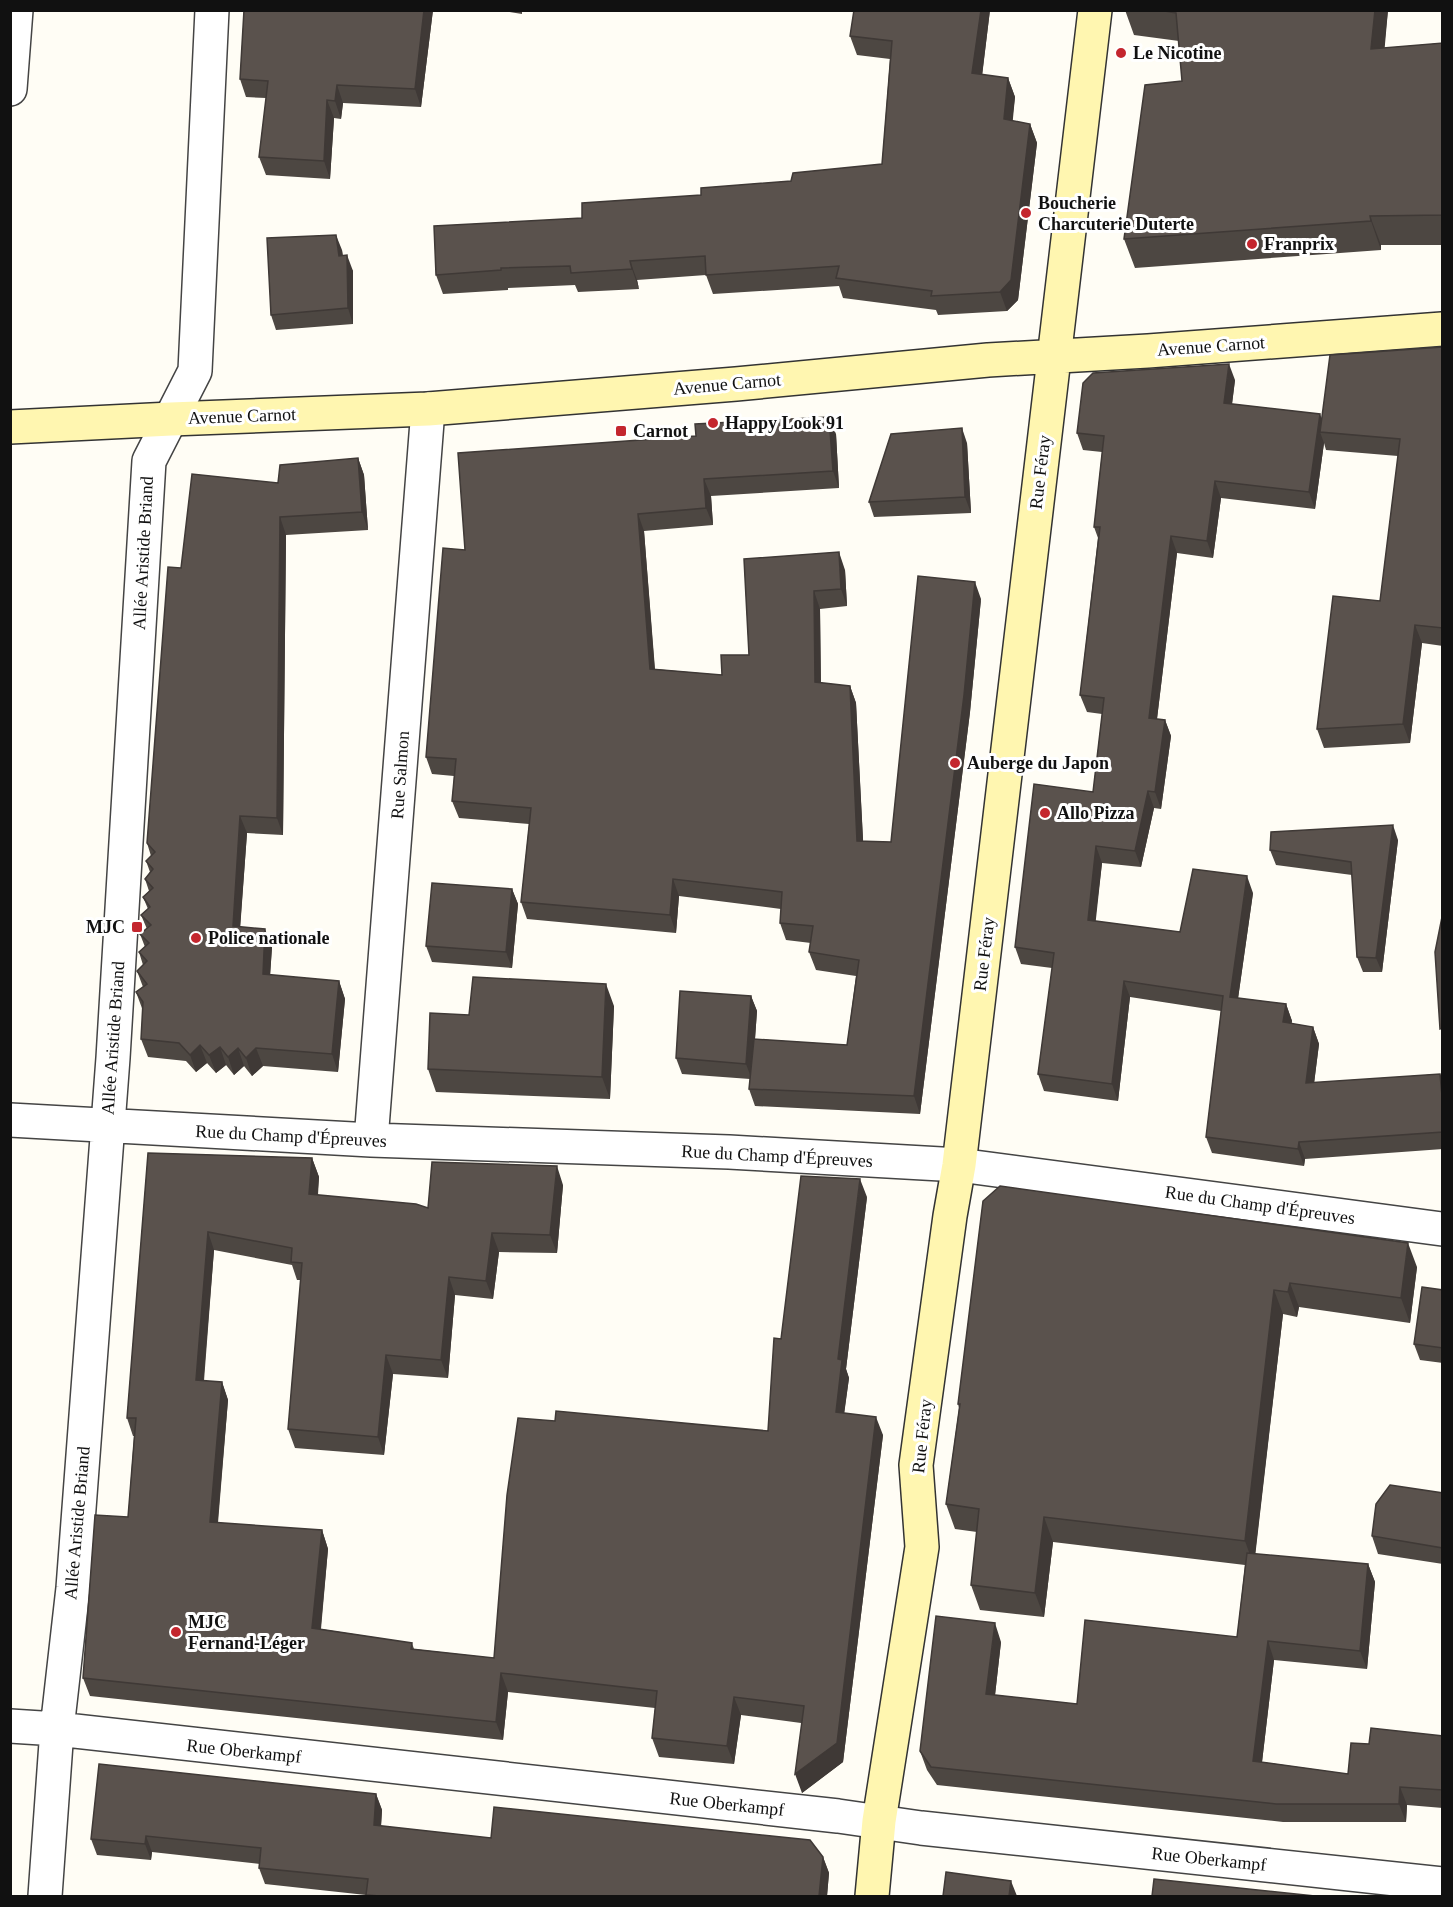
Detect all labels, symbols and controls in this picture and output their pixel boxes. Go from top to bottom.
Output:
place label: Le Nicotine [1133,43,1221,63]
marker: Le Nicotine [1114,46,1128,60]
place label: Boucherie Charcuterie Duterte [1038,193,1194,234]
marker: Boucherie Charcuterie Duterte [1019,206,1033,220]
place label: Franprix [1264,234,1334,254]
marker: Franprix [1245,237,1259,251]
street label: Avenue Carnot [1156,332,1266,360]
street label: Avenue Carnot [672,369,782,399]
street label: Avenue Carnot [188,404,296,428]
place label: Happy Look 91 [725,413,844,433]
marker: Happy Look 91 [706,416,720,430]
place label: Carnot [633,421,688,441]
marker: Carnot [614,424,628,438]
street label: Rue Féray [1026,434,1054,510]
street label: Allée Aristide Briand [129,476,157,630]
street label: Rue Salmon [387,730,413,820]
place label: Auberge du Japon [967,753,1109,773]
marker: Auberge du Japon [948,756,962,770]
place label: Allo Pizza [1057,803,1134,823]
marker: Allo Pizza [1038,806,1052,820]
street label: Rue Féray [970,916,998,992]
place label: MJC [86,917,125,937]
marker: MJC [130,920,144,934]
place label: Police nationale [208,928,329,948]
marker: Police nationale [189,931,203,945]
street label: Allée Aristide Briand [98,961,128,1115]
street label: Rue du Champ d'Épreuves [195,1120,387,1151]
street label: Rue du Champ d'Épreuves [681,1140,873,1171]
street label: Rue du Champ d'Épreuves [1164,1181,1356,1228]
street label: Rue Féray [908,1398,936,1474]
street label: Allée Aristide Briand [60,1445,94,1601]
place label: MJC Fernand-Léger [188,1612,305,1653]
marker: MJC Fernand-Léger [169,1625,183,1639]
street label: Rue Oberkampf [186,1735,302,1767]
street label: Rue Oberkampf [669,1788,785,1820]
street label: Rue Oberkampf [1151,1843,1267,1875]

